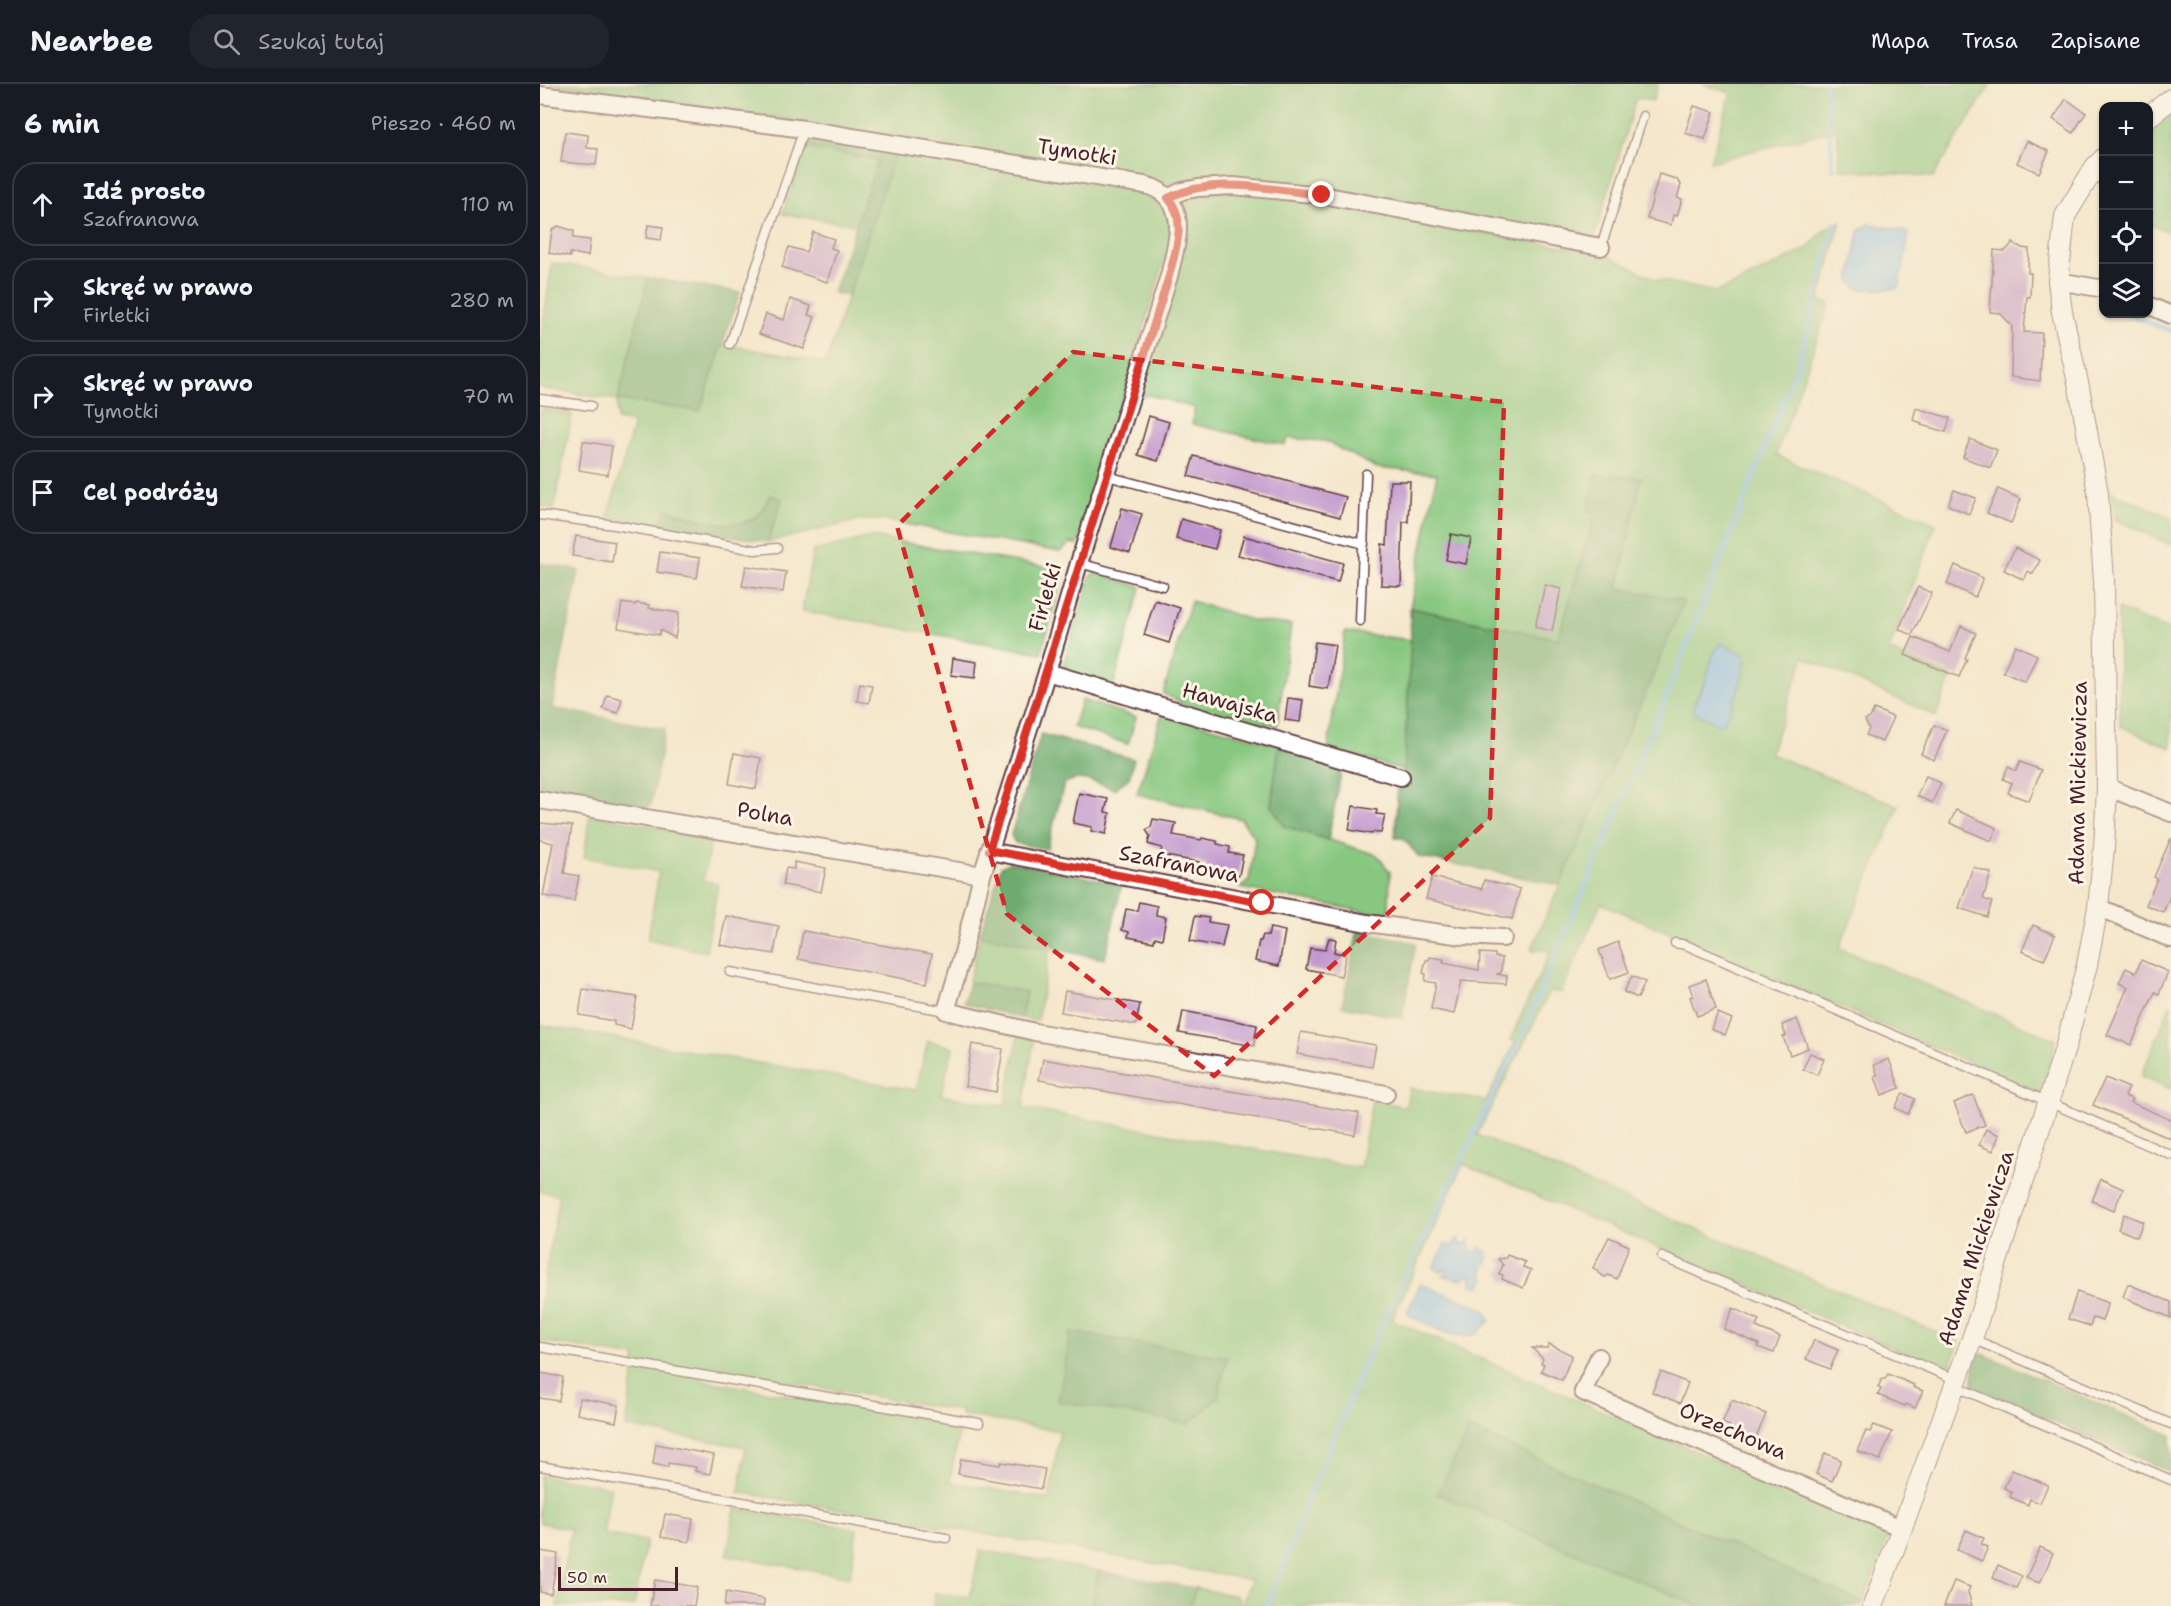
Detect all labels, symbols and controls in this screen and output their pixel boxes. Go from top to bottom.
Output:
search box [189,14,609,68]
text: Nearbee [30,22,153,60]
icon: search [210,25,243,58]
text: Szukaj tutaj [258,27,384,56]
text: Mapa [1871,27,1929,55]
text: Trasa [1962,27,2018,55]
text: Zapisane [2051,27,2141,55]
map controls [2099,102,2153,318]
button: + [2099,102,2153,156]
text: 6 min [24,106,100,141]
text: Pieszo · 460 m [371,110,516,136]
street label: Tymotki [1035,132,1119,172]
button: − [2099,156,2153,210]
text: Idź prosto [83,177,206,206]
route end [1308,181,1334,207]
icon: ahead [26,188,59,221]
text: 110 m [460,191,514,217]
text: Szafranowa [83,206,199,232]
button: locate [2099,210,2153,264]
button: layers [2099,264,2153,318]
text: Skręć w prawo [83,273,253,302]
icon: right [26,284,59,317]
text: 280 m [449,287,514,313]
text: Firletki [83,302,150,328]
text: Skręć w prawo [83,369,253,398]
icon: right [26,380,59,413]
text: 70 m [462,383,514,409]
text: Tymotki [83,398,159,424]
icon: arrive [26,476,59,509]
text: Cel podróży [83,478,219,507]
street label: Firletki [1022,559,1068,635]
street label: Hawajska [1179,676,1281,730]
street label: Adama Mickiewicza [2062,681,2094,885]
street label: Polna [735,795,795,833]
street label: Szafranowa [1117,839,1241,889]
route start [1248,889,1274,915]
street label: Adama Mickiewicza [1931,1147,2021,1349]
street label: Orzechowa [1675,1396,1791,1466]
scale bar [558,1564,678,1592]
text: 50 m [567,1567,607,1588]

